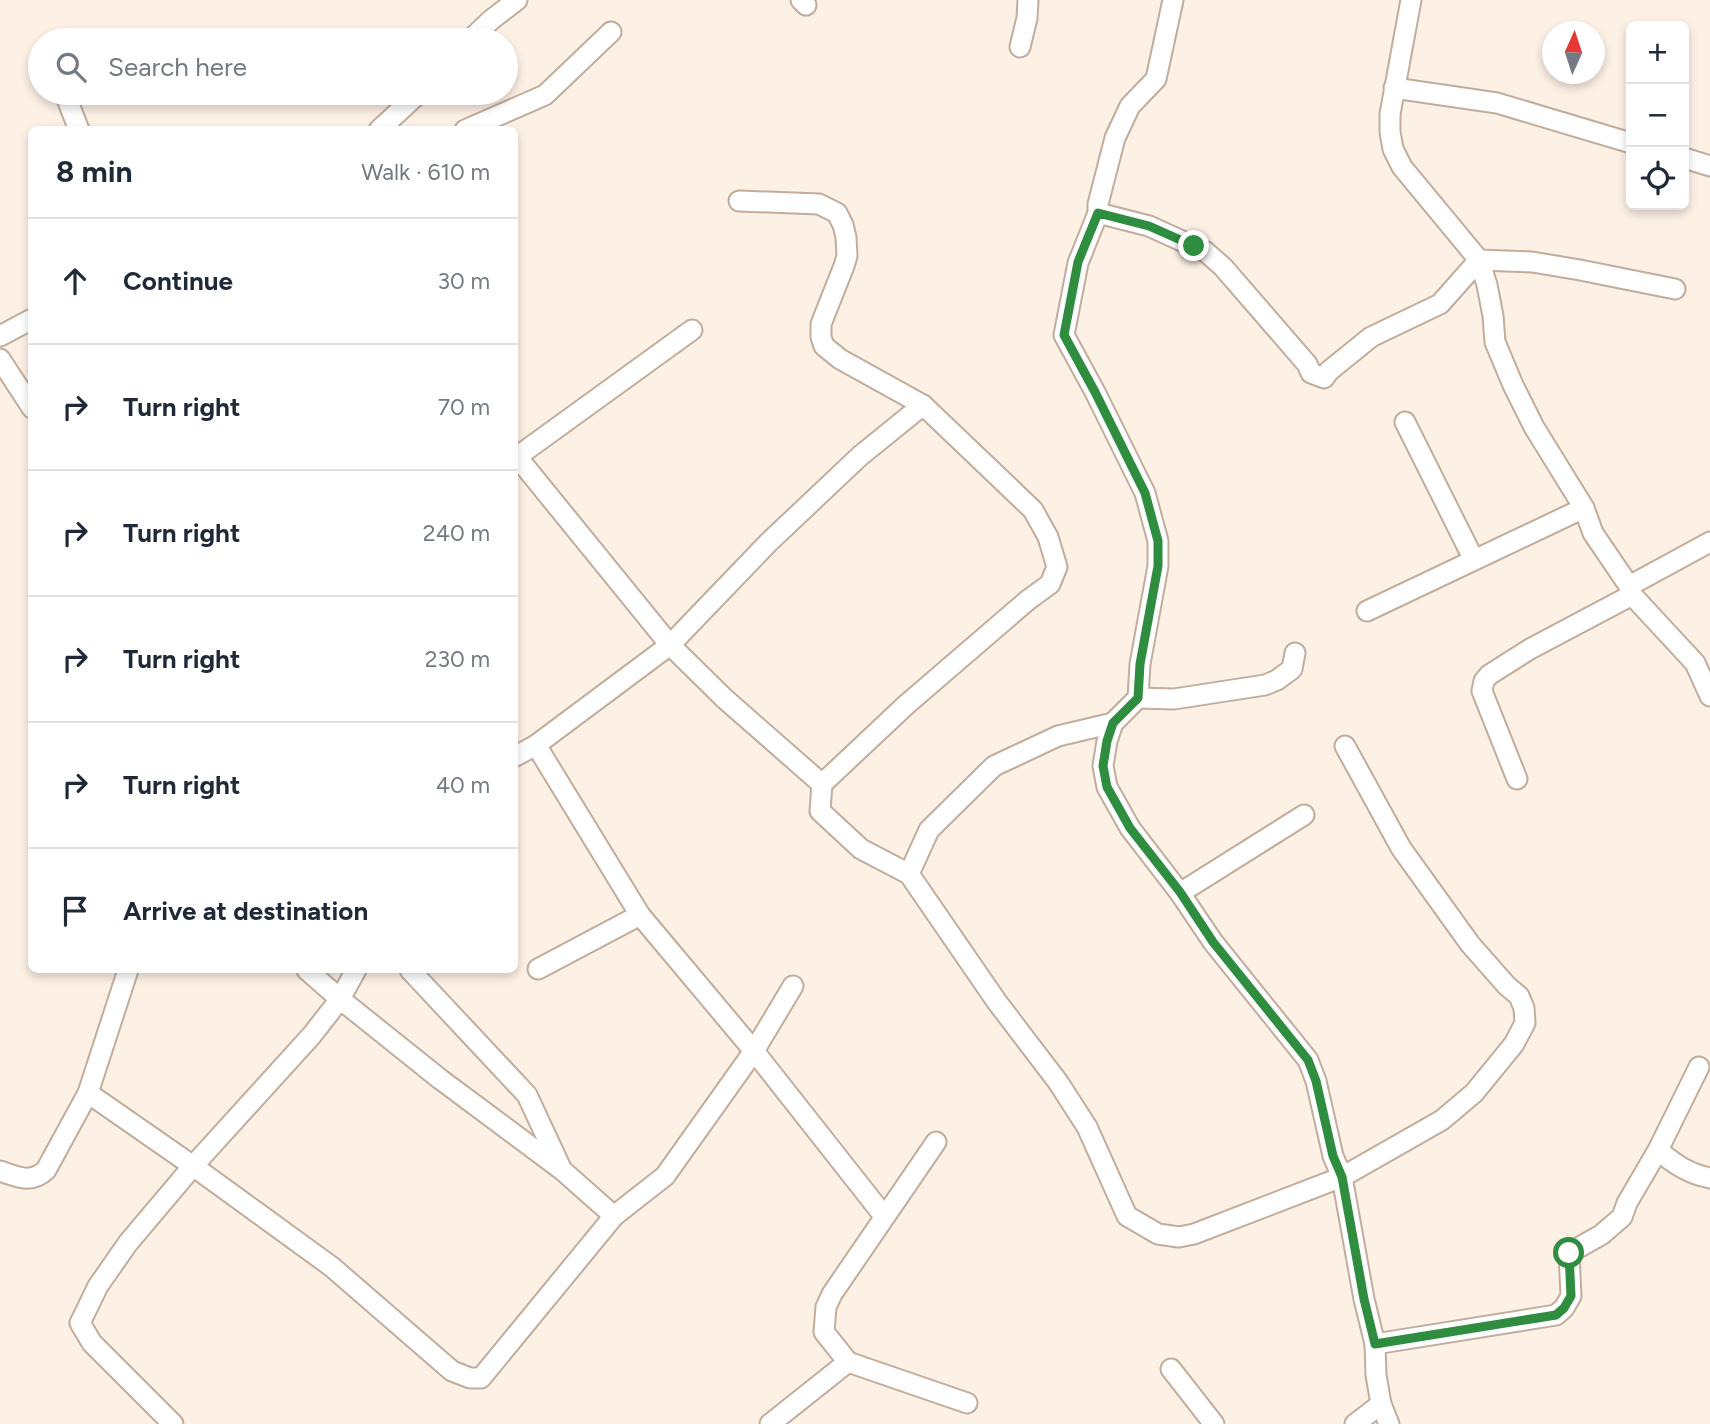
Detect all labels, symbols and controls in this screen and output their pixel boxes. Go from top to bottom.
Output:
north arrow [1542,21,1605,84]
map controls [1626,21,1689,210]
button: + [1626,21,1689,84]
search box [28,28,518,105]
icon: search [52,48,90,86]
text: Search here [108,51,247,83]
button: − [1626,84,1689,147]
button: locate [1626,147,1689,210]
text: 8 min [56,153,133,190]
text: Walk · 610 m [361,158,490,186]
route end [1178,230,1209,261]
icon: ahead [56,262,94,300]
text: Continue [123,265,233,297]
text: 30 m [437,267,490,295]
icon: right [56,388,94,426]
text: Turn right [123,391,240,423]
text: 70 m [438,393,490,421]
icon: right [56,514,94,552]
text: Turn right [123,517,240,549]
text: 240 m [423,519,490,547]
icon: right [56,640,94,678]
text: Turn right [123,643,240,675]
text: 230 m [425,645,490,673]
icon: right [56,766,94,804]
text: Turn right [123,769,240,801]
text: 40 m [436,771,490,799]
icon: arrive [56,892,94,930]
text: Arrive at destination [123,895,368,927]
route start [1553,1237,1584,1268]

